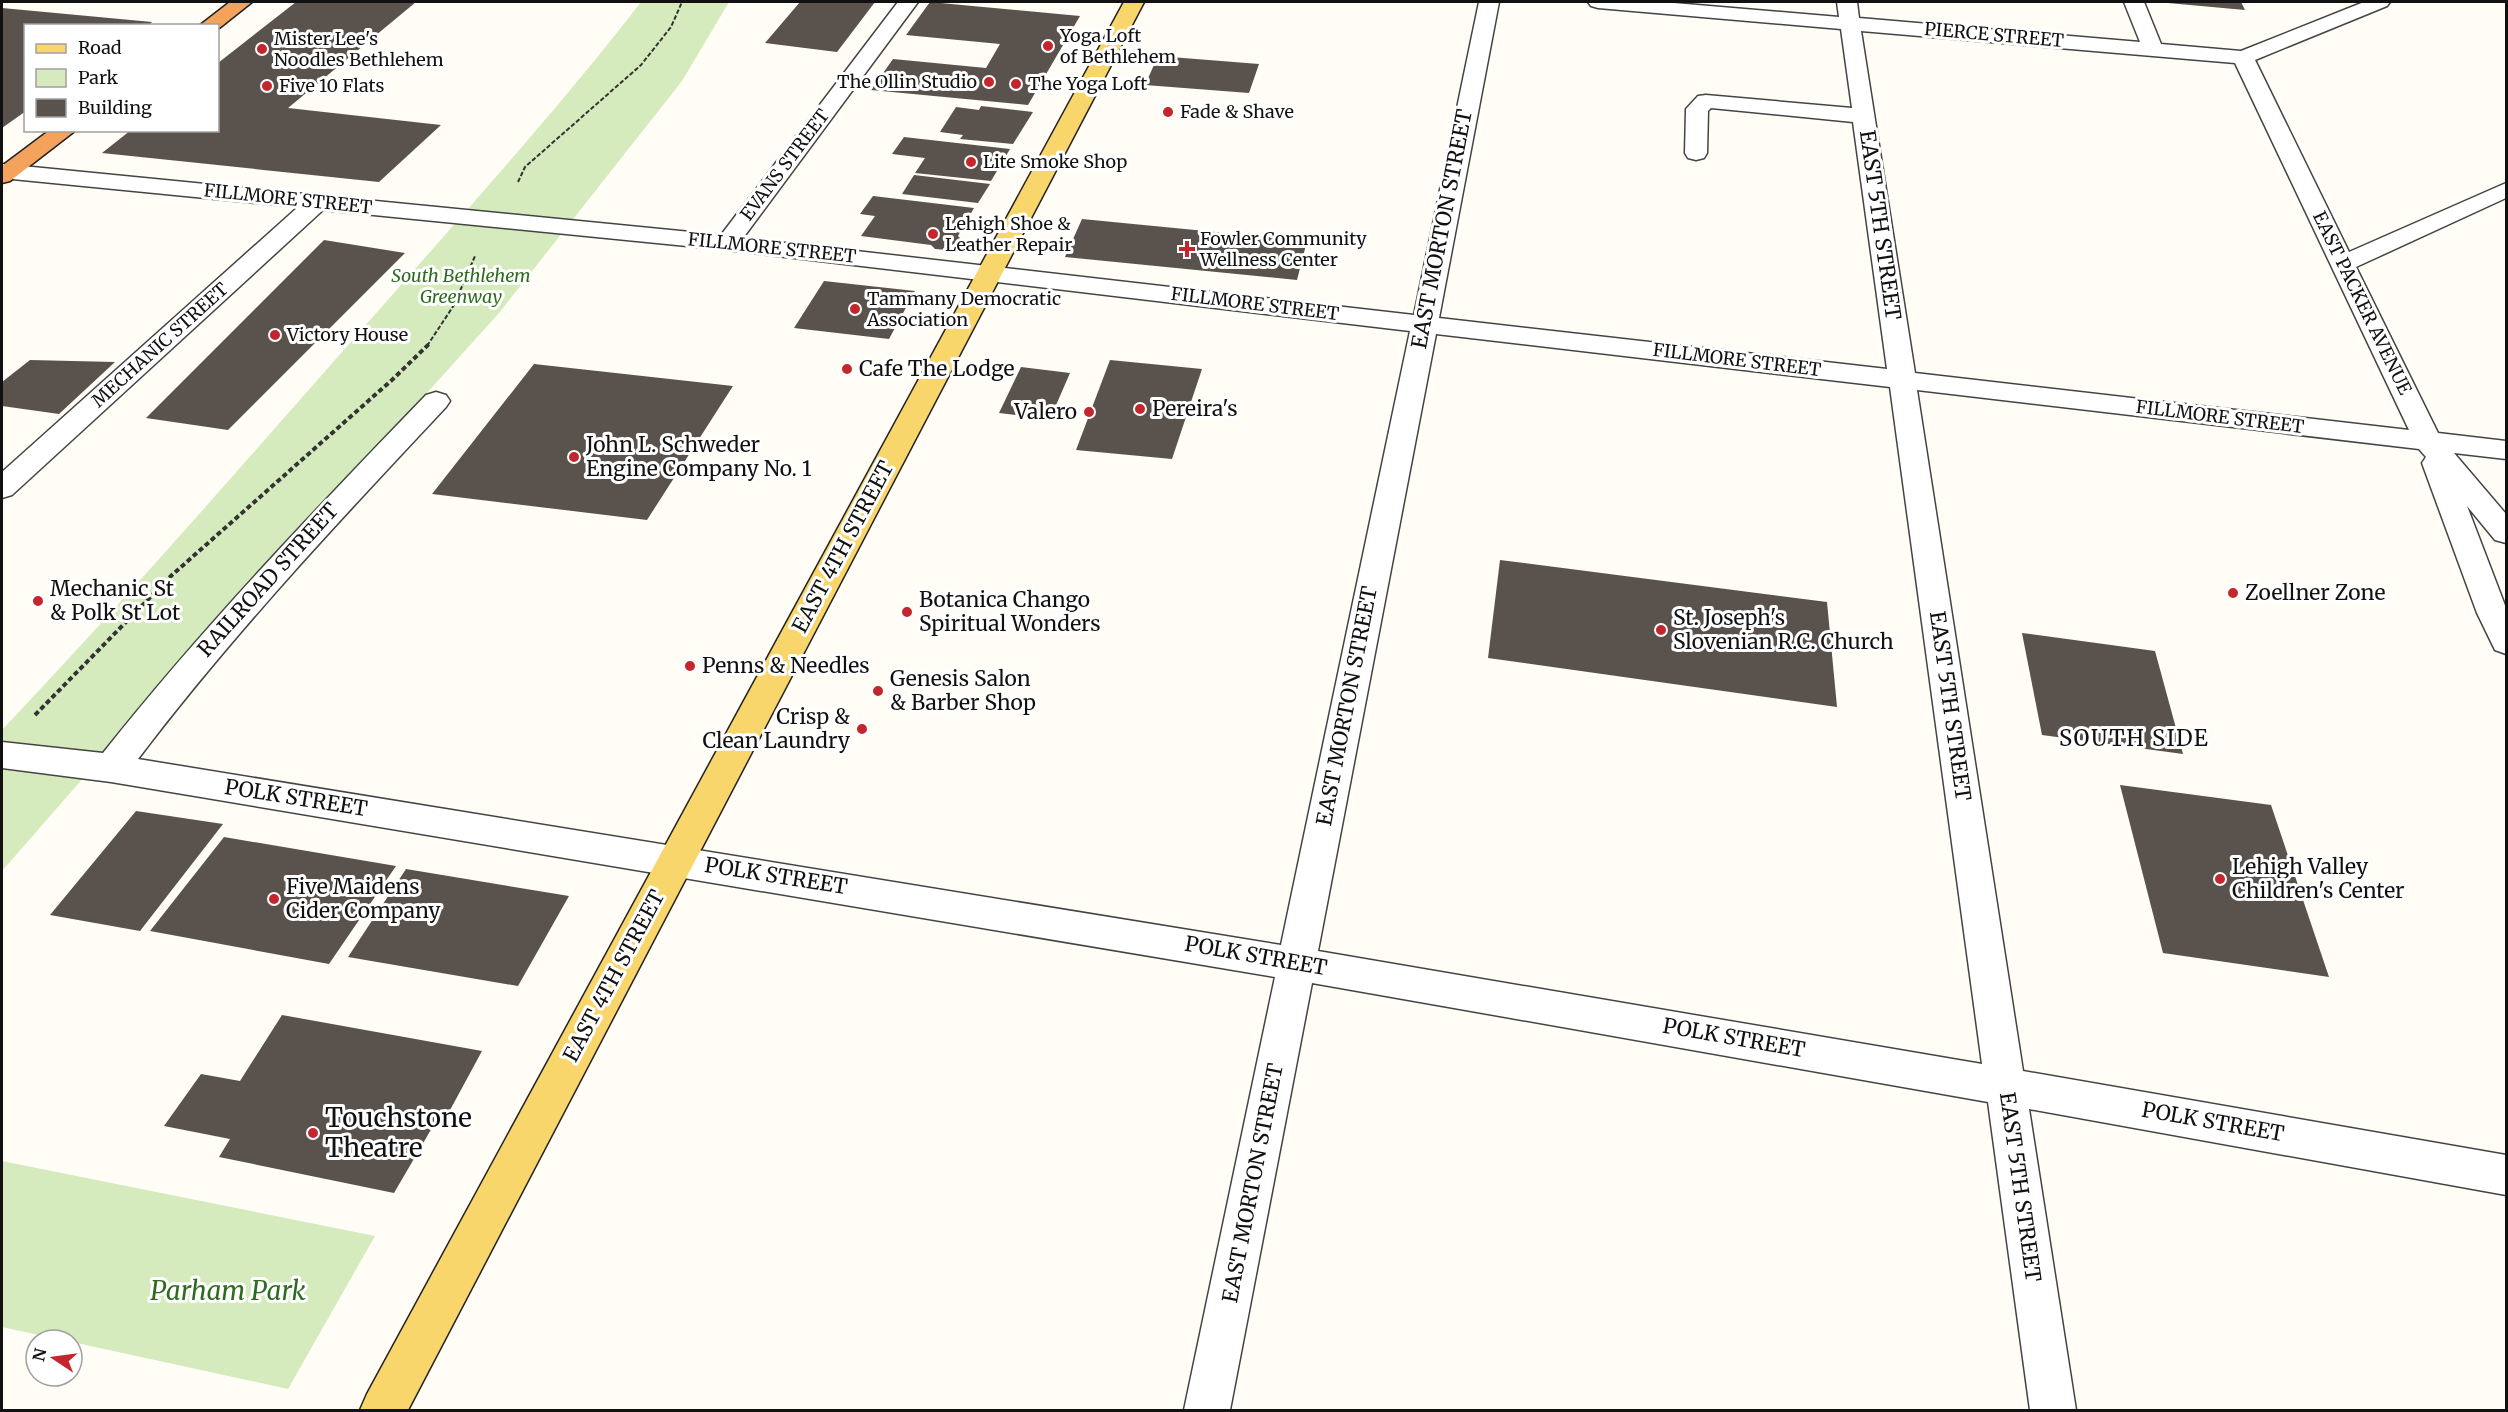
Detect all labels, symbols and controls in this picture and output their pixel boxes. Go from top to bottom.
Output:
street label: PIERCE STREET [1923,17,2065,52]
legend [24,24,219,132]
place label: Yoga Loft of Bethlehem [1059,24,1176,68]
place label: Mister Lee's Noodles Bethlehem [274,27,444,71]
text: Road [78,36,122,59]
marker: Yoga Loft of Bethlehem [1041,39,1055,53]
marker: Mister Lee's Noodles Bethlehem [255,42,269,56]
text: Park [78,66,119,89]
place label: The Ollin Studio [837,70,977,93]
place label: The Yoga Loft [1028,72,1147,95]
place label: Five 10 Flats [279,74,385,97]
marker: The Ollin Studio [982,75,996,89]
marker: The Yoga Loft [1009,77,1023,91]
marker: Five 10 Flats [260,79,274,93]
text: Building [78,96,152,119]
place label: Fade & Shave [1180,100,1294,123]
street label: EVANS STREET [735,104,834,225]
marker: Fade & Shave [1161,105,1175,119]
street label: EAST MORTON STREET [1405,106,1478,351]
street label: EAST 5TH STREET [1854,128,1907,322]
place label: Lite Smoke Shop [983,150,1127,173]
marker: Lite Smoke Shop [964,155,978,169]
street label: FILLMORE STREET [203,178,374,219]
street label: EAST PACKER AVENUE [2308,207,2417,399]
place label: Lehigh Shoe & Leather Repair [945,212,1072,256]
street label: FILLMORE STREET [687,227,858,268]
marker: Lehigh Shoe & Leather Repair [926,227,940,241]
place label: Fowler Community Wellness Center [1199,227,1367,271]
marker: Fowler Community Wellness Center [1178,240,1196,258]
park label: South Bethlehem Greenway [391,264,531,308]
street label: MECHANIC STREET [87,277,233,412]
street label: FILLMORE STREET [1170,282,1341,325]
place label: Tammany Democratic Association [866,287,1061,331]
marker: Tammany Democratic Association [848,302,862,316]
place label: Victory House [286,323,408,346]
marker: Victory House [268,328,282,342]
street label: FILLMORE STREET [1652,338,1823,381]
place label: Cafe The Lodge [859,355,1014,382]
marker: Cafe The Lodge [840,362,854,376]
place label: Pereira's [1152,395,1238,422]
street label: FILLMORE STREET [2135,395,2306,438]
place label: Valero [1013,398,1077,425]
marker: Pereira's [1133,402,1147,416]
marker: Valero [1082,405,1096,419]
place label: John L. Schweder Engine Company No. 1 [585,431,811,482]
marker: John L. Schweder Engine Company No. 1 [567,450,581,464]
street label: EAST 4TH STREET [786,456,899,637]
street label: RAILROAD STREET [191,497,344,662]
place label: Mechanic St & Polk St Lot [50,575,180,626]
place label: Zoellner Zone [2245,579,2385,606]
street label: EAST MORTON STREET [1310,583,1383,828]
place label: Botanica Chango Spiritual Wonders [919,586,1101,637]
marker: Zoellner Zone [2226,586,2240,600]
marker: Mechanic St & Polk St Lot [31,594,45,608]
place label: St. Joseph's Slovenian R.C. Church [1673,604,1894,655]
marker: Botanica Chango Spiritual Wonders [900,605,914,619]
street label: EAST 5TH STREET [1924,609,1977,803]
marker: St. Joseph's Slovenian R.C. Church [1654,623,1668,637]
place label: Penns & Needles [702,652,870,679]
marker: Penns & Needles [683,659,697,673]
place label: Genesis Salon & Barber Shop [890,665,1036,716]
marker: Genesis Salon & Barber Shop [871,684,885,698]
place label: Crisp & Clean Laundry [702,703,851,754]
marker: Crisp & Clean Laundry [855,722,869,736]
district label: SOUTH SIDE [2059,724,2209,752]
street label: POLK STREET [223,773,370,822]
street label: POLK STREET [703,851,850,900]
place label: Lehigh Valley Children's Center [2232,853,2405,904]
marker: Lehigh Valley Children's Center [2213,872,2227,886]
place label: Five Maidens Cider Company [286,873,441,924]
street label: EAST 4TH STREET [557,885,670,1066]
marker: Five Maidens Cider Company [267,892,281,906]
street label: POLK STREET [1183,930,1330,981]
street label: POLK STREET [1661,1012,1808,1063]
street label: EAST MORTON STREET [1216,1060,1289,1305]
street label: EAST 5TH STREET [1994,1090,2047,1284]
street label: POLK STREET [2140,1096,2287,1147]
place label: Touchstone Theatre [325,1101,472,1164]
marker: Touchstone Theatre [306,1126,320,1140]
park label: Parham Park [150,1274,306,1307]
north arrow [24,1328,84,1388]
text: N [28,1346,51,1363]

